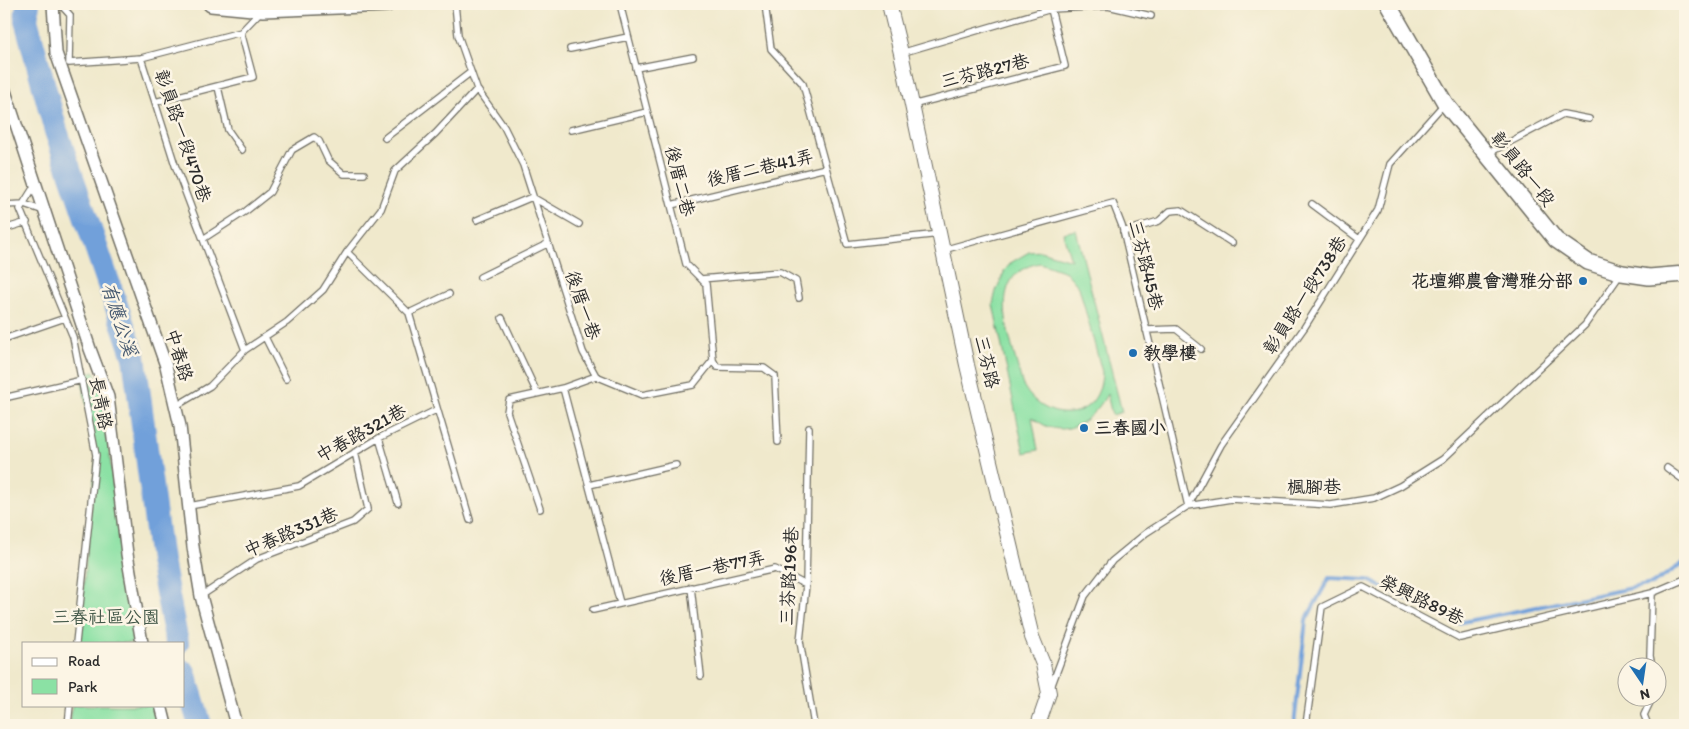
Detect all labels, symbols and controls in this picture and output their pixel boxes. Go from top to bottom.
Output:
street label: 三芬路27巷 [938,49,1032,93]
street label: 彰員路一段470巷 [150,67,216,205]
street label: 彰員路一段 [1486,127,1560,211]
street label: 後厝二巷 [661,143,699,219]
street label: 後厝二巷41弄 [704,145,816,191]
street label: 三芬路45巷 [1124,218,1168,312]
street label: 彰員路一段738巷 [1259,232,1351,358]
street label: 後厝一巷 [561,267,605,343]
place label: 花壇鄉農會灣雅分部 [1411,270,1573,292]
marker: 花壇鄉農會灣雅分部 [1577,275,1589,287]
water label: 有應公溪 [97,279,143,360]
street label: 中春路 [161,326,197,384]
street label: 三芬路 [970,333,1004,391]
place label: 教學樓 [1143,342,1197,364]
marker: 教學樓 [1127,347,1139,359]
street label: 長青路 [85,374,117,432]
street label: 中春路321巷 [312,399,410,467]
place label: 三春國小 [1094,417,1166,439]
marker: 三春國小 [1078,422,1090,434]
street label: 楓腳巷 [1287,476,1341,498]
street label: 中春路331巷 [241,502,341,562]
street label: 三芬路196巷 [775,526,803,626]
street label: 後厝一巷77弄 [657,546,767,590]
street label: 榮興路89巷 [1376,570,1468,630]
park label: 三春社區公園 [52,606,160,628]
legend [22,642,185,706]
text: Road [68,652,101,670]
north arrow [1616,656,1666,706]
text: Park [68,678,98,696]
text: N [1638,685,1651,704]

